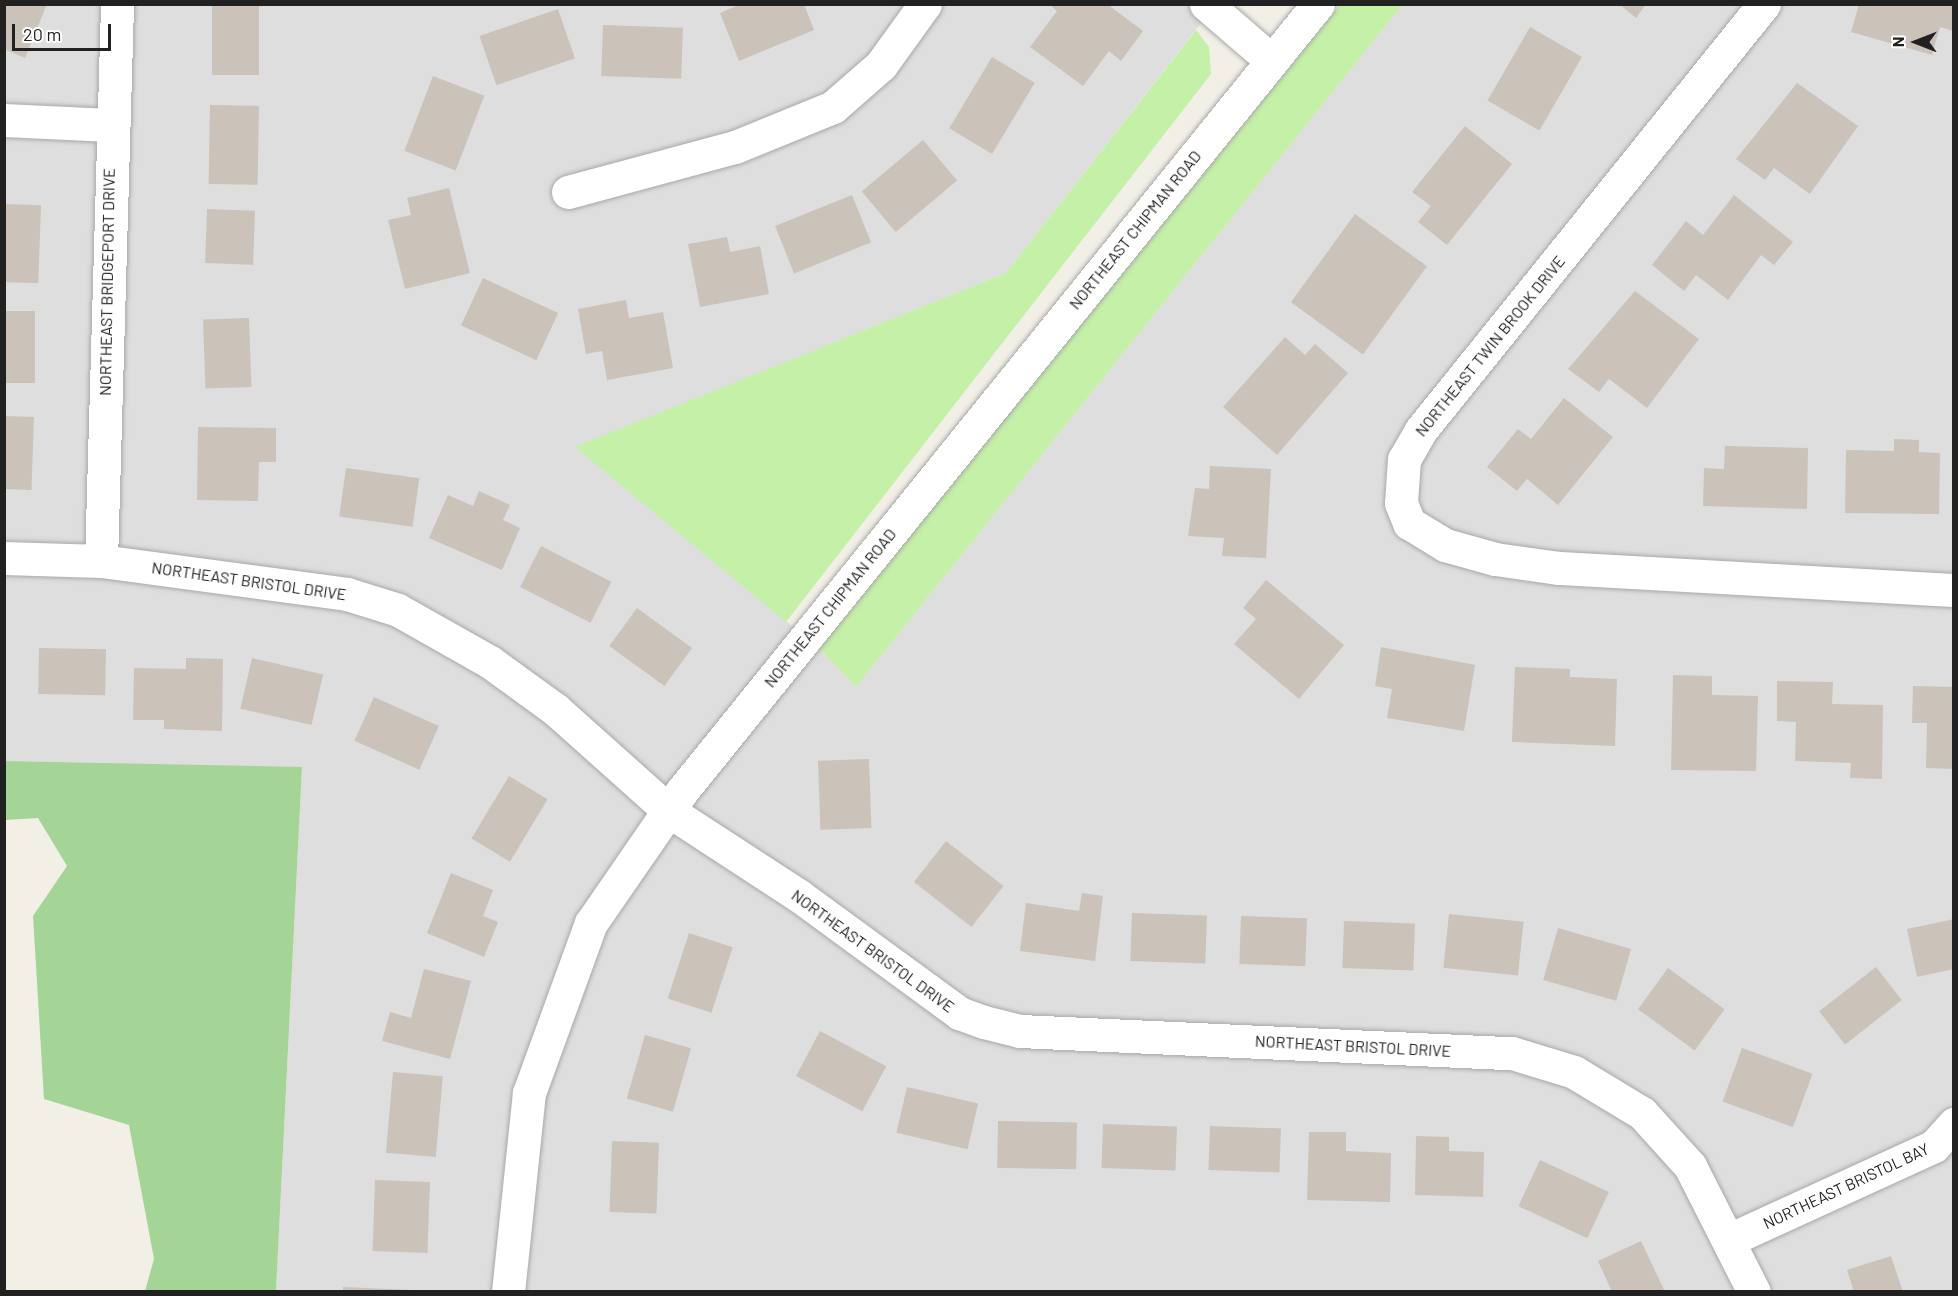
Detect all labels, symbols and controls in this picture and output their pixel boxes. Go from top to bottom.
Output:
scale bar [15,12,114,50]
north arrow [1886,12,1946,72]
text: 20 m [23,23,61,45]
text: N [1888,37,1907,47]
street label: NORTHEAST CHIPMAN ROAD [1065,147,1205,313]
street label: NORTHEAST BRIDGEPORT DRIVE [95,168,119,396]
street label: NORTHEAST TWIN BROOK DRIVE [1411,252,1569,440]
street label: NORTHEAST CHIPMAN ROAD [760,525,900,691]
street label: NORTHEAST BRISTOL DRIVE [150,558,348,604]
street label: NORTHEAST BRISTOL DRIVE [788,885,958,1017]
street label: NORTHEAST BRISTOL DRIVE [1254,1031,1452,1061]
street label: NORTHEAST BRISTOL BAY [1760,1139,1932,1233]

